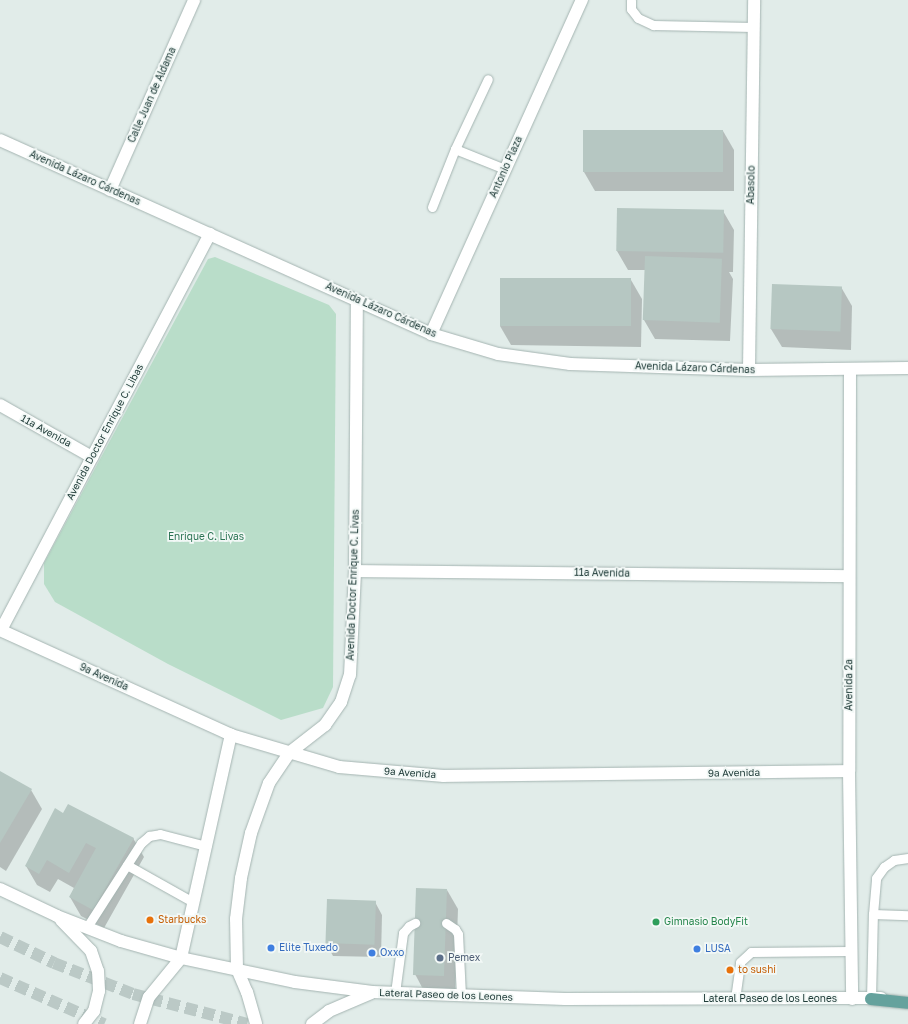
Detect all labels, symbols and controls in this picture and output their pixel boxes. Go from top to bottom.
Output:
street label: Calle Juan de Aldama [126,45,178,145]
street label: Antonio Plaza [487,134,525,200]
street label: Avenida Lázaro Cárdenas [28,148,142,208]
street label: Abasolo [745,165,757,205]
street label: Avenida Lázaro Cárdenas [324,280,438,340]
street label: Avenida Lázaro Cárdenas [635,360,755,376]
street label: Avenida Doctor Enrique C. Libas [64,362,146,502]
street label: 11a Avenida [19,412,73,450]
street label: Avenida Doctor Enrique C. Livas [344,509,362,661]
park label: Enrique C. Livas [168,531,244,543]
street label: 11a Avenida [574,567,630,579]
street label: Avenida 2a [843,659,855,711]
street label: 9a Avenida [78,661,130,693]
street label: 9a Avenida [384,765,436,781]
street label: 9a Avenida [708,767,760,779]
place label: Starbucks [158,914,206,926]
marker: Starbucks [145,915,155,925]
place label: Gimnasio BodyFit [664,916,748,928]
marker: Gimnasio BodyFit [651,917,661,927]
place label: Elite Tuxedo [279,942,338,954]
marker: Elite Tuxedo [266,943,276,953]
place label: LUSA [705,943,731,955]
marker: LUSA [692,944,702,954]
place label: Oxxo [380,947,404,959]
marker: Oxxo [367,948,377,958]
place label: Pemex [448,952,480,964]
marker: Pemex [435,953,445,963]
place label: to sushi [738,964,776,976]
marker: to sushi [725,965,735,975]
street label: Lateral Paseo de los Leones [379,987,513,1003]
street label: Lateral Paseo de los Leones [703,993,837,1005]

